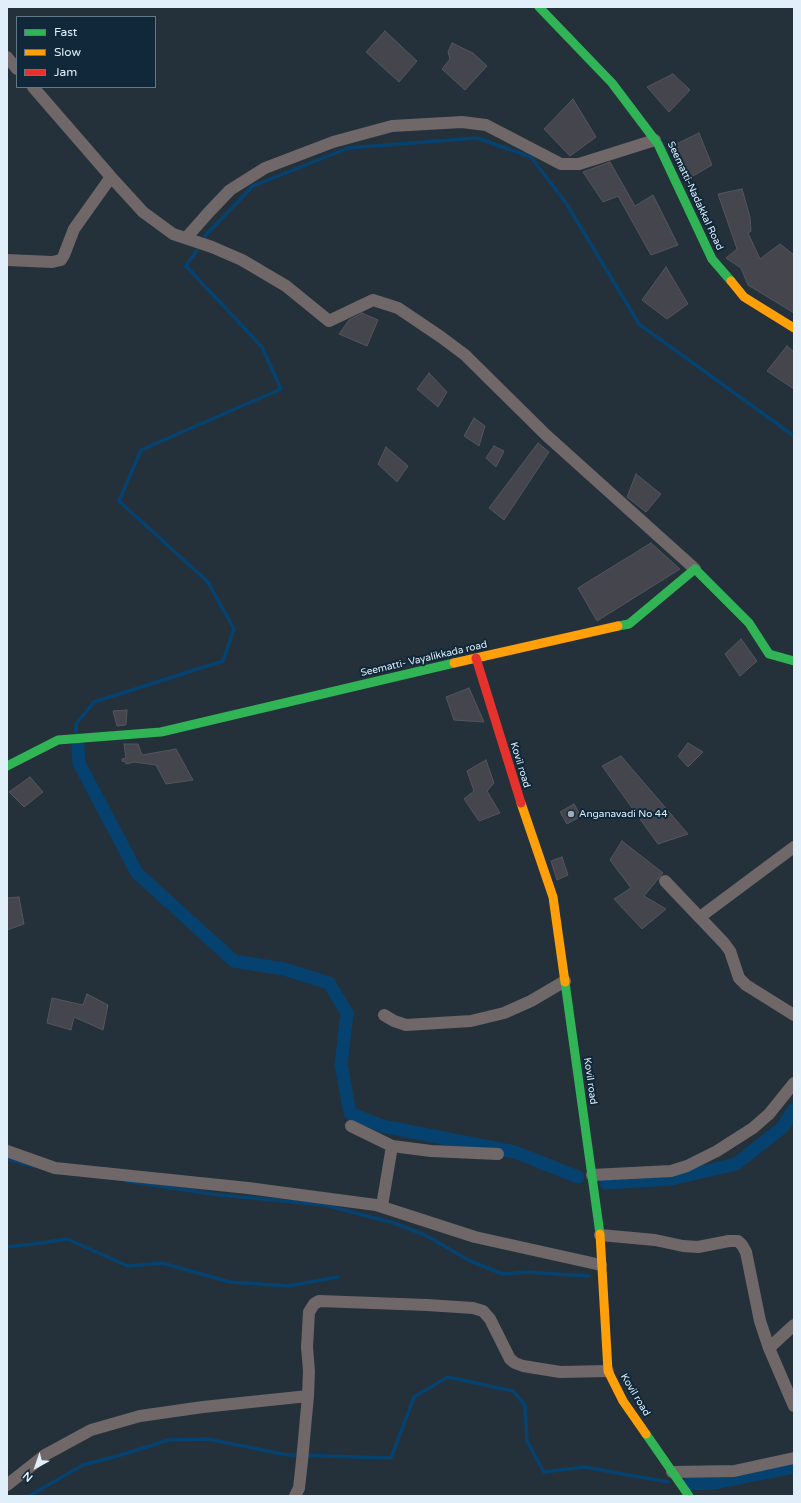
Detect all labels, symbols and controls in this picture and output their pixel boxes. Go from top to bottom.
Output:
legend [16,16,156,88]
text: Fast [54,25,77,39]
text: Slow [54,45,81,59]
text: Jam [54,65,77,79]
street label: Seematti-Nadakkal Road [665,140,725,252]
street label: Seematti- Vayalikkada road [360,639,488,679]
street label: Kovil road [507,741,533,789]
place label: Anganavadi No 44 [579,808,667,820]
marker: Anganavadi No 44 [566,809,576,819]
street label: Kovil road [581,1057,599,1105]
street label: Kovil road [618,1372,652,1418]
north arrow [16,1447,56,1487]
text: N [20,1469,36,1484]

